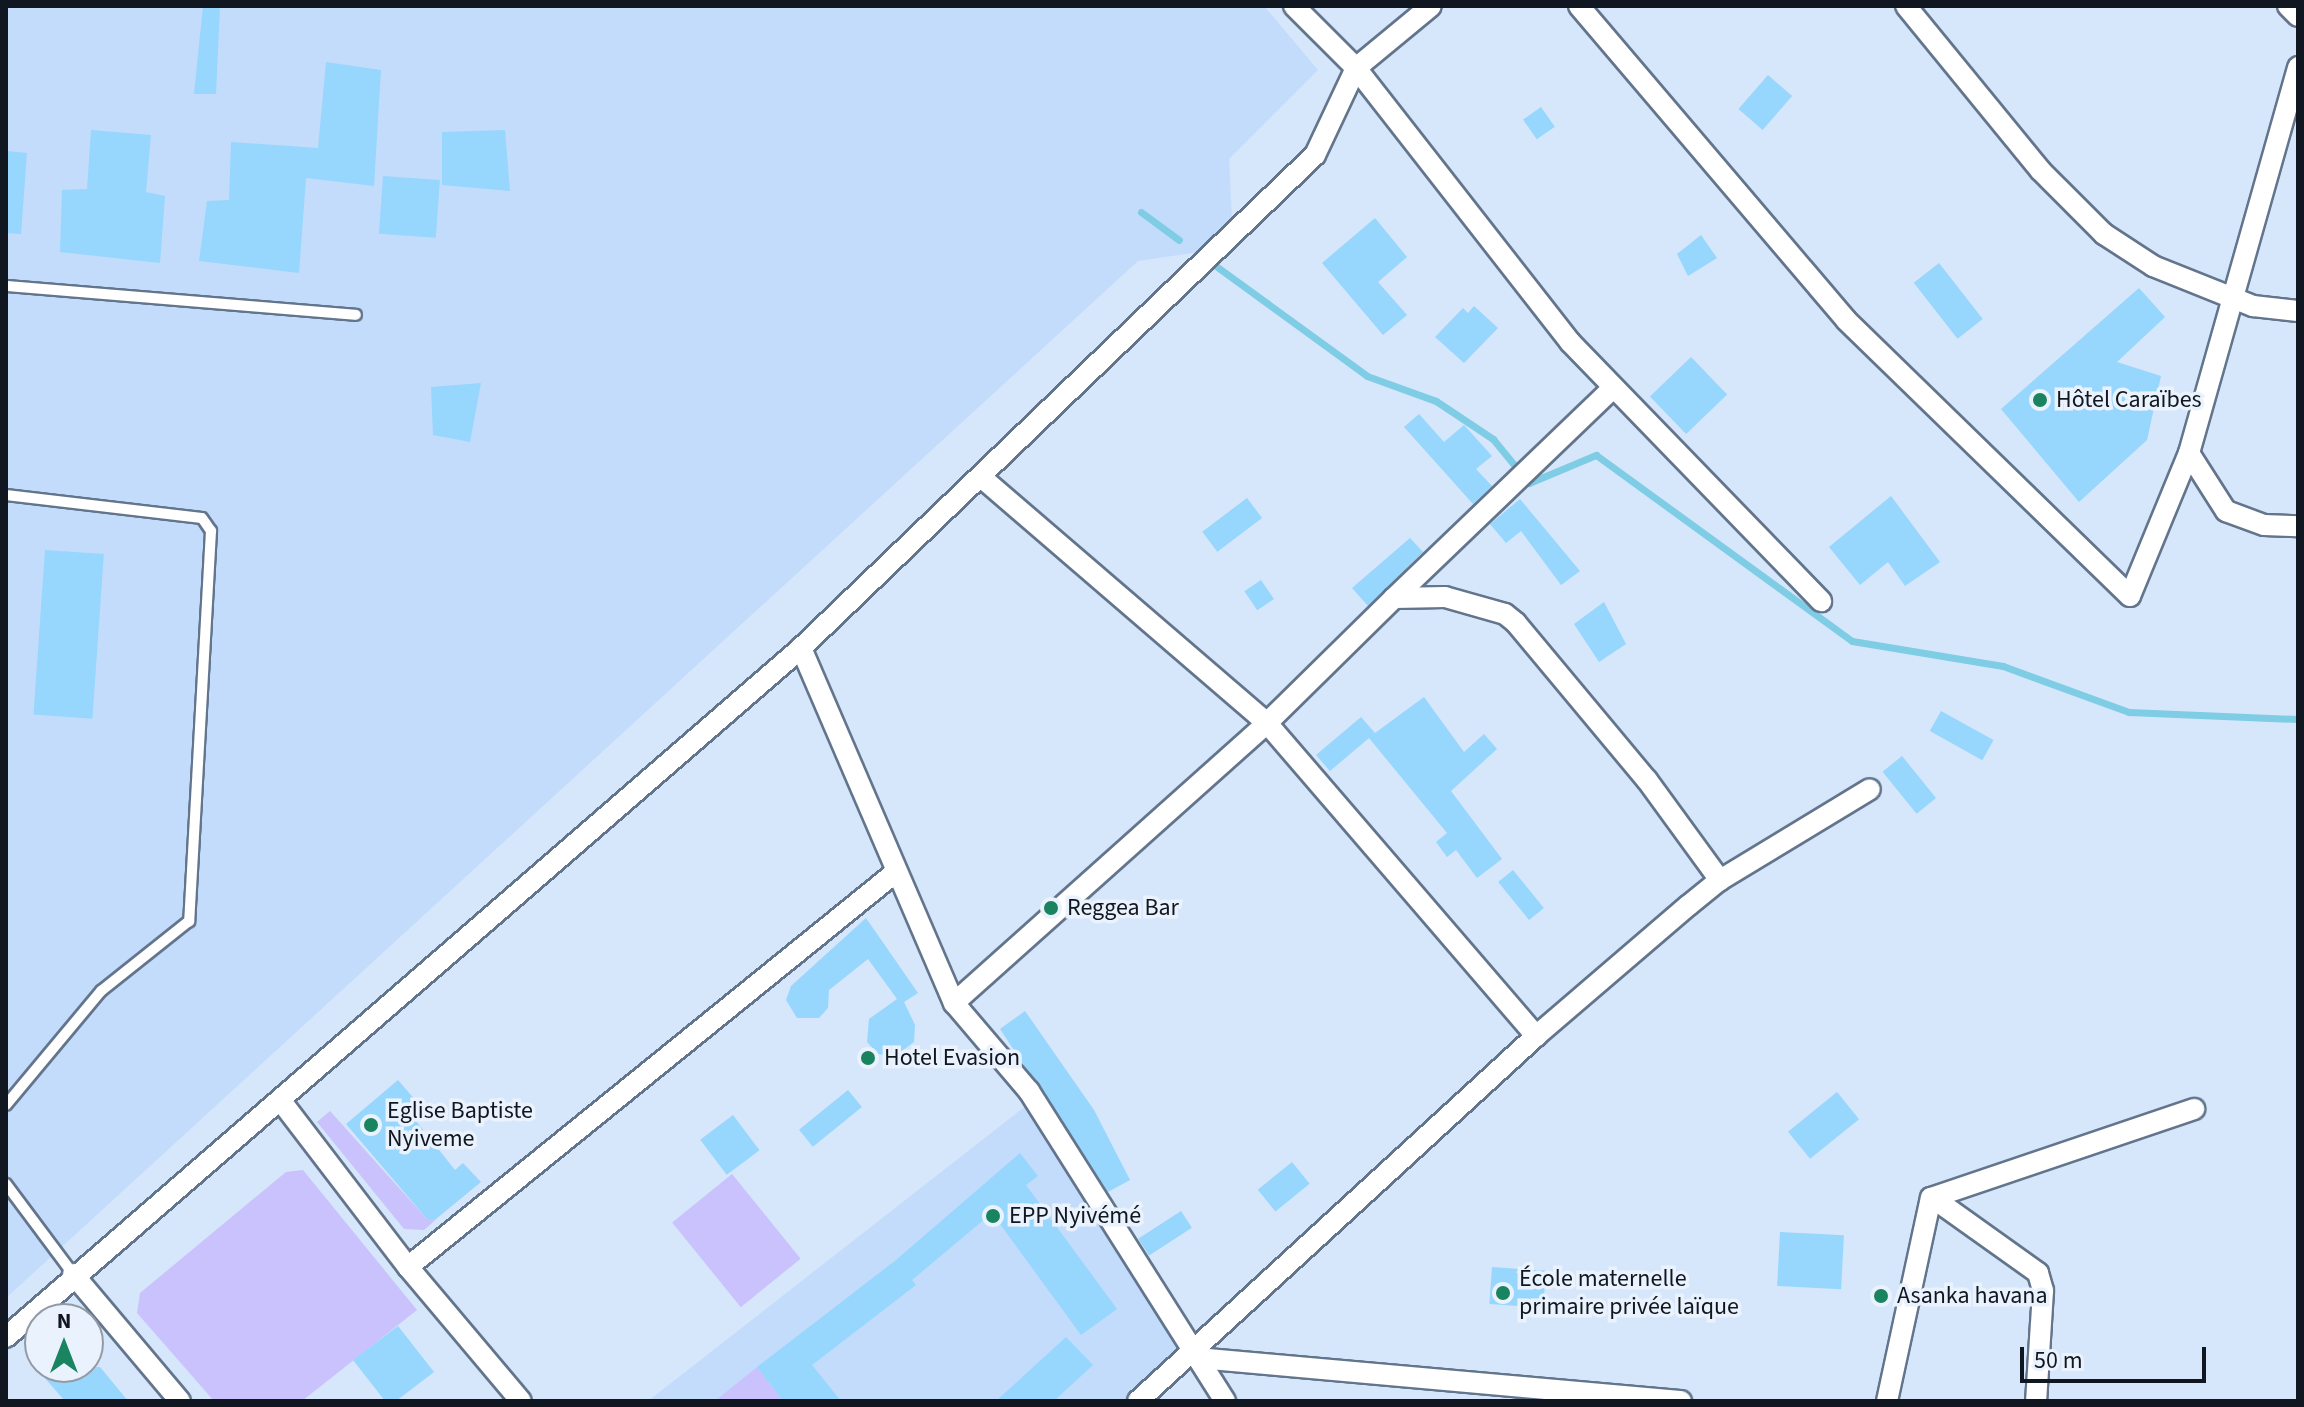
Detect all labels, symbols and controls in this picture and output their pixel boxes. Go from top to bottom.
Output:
place label: Hôtel Caraïbes [2056,386,2202,414]
marker: Hôtel Caraïbes [2031,391,2049,409]
place label: Reggea Bar [1067,894,1179,922]
marker: Reggea Bar [1042,899,1060,917]
place label: Hotel Evasion [884,1044,1020,1072]
marker: Hotel Evasion [859,1049,877,1067]
place label: Eglise Baptiste Nyiveme [387,1097,533,1153]
marker: Eglise Baptiste Nyiveme [362,1116,380,1134]
place label: EPP Nyivémé [1009,1202,1141,1230]
marker: EPP Nyivémé [984,1207,1002,1225]
place label: École maternelle primaire privée laïque [1519,1265,1739,1321]
place label: Asanka havana [1897,1282,2048,1310]
marker: École maternelle primaire privée laïque [1494,1284,1512,1302]
marker: Asanka havana [1872,1287,1890,1305]
north arrow [24,1303,104,1383]
text: N [57,1305,71,1337]
scale bar [2024,1331,2210,1381]
text: 50 m [2034,1343,2083,1378]

